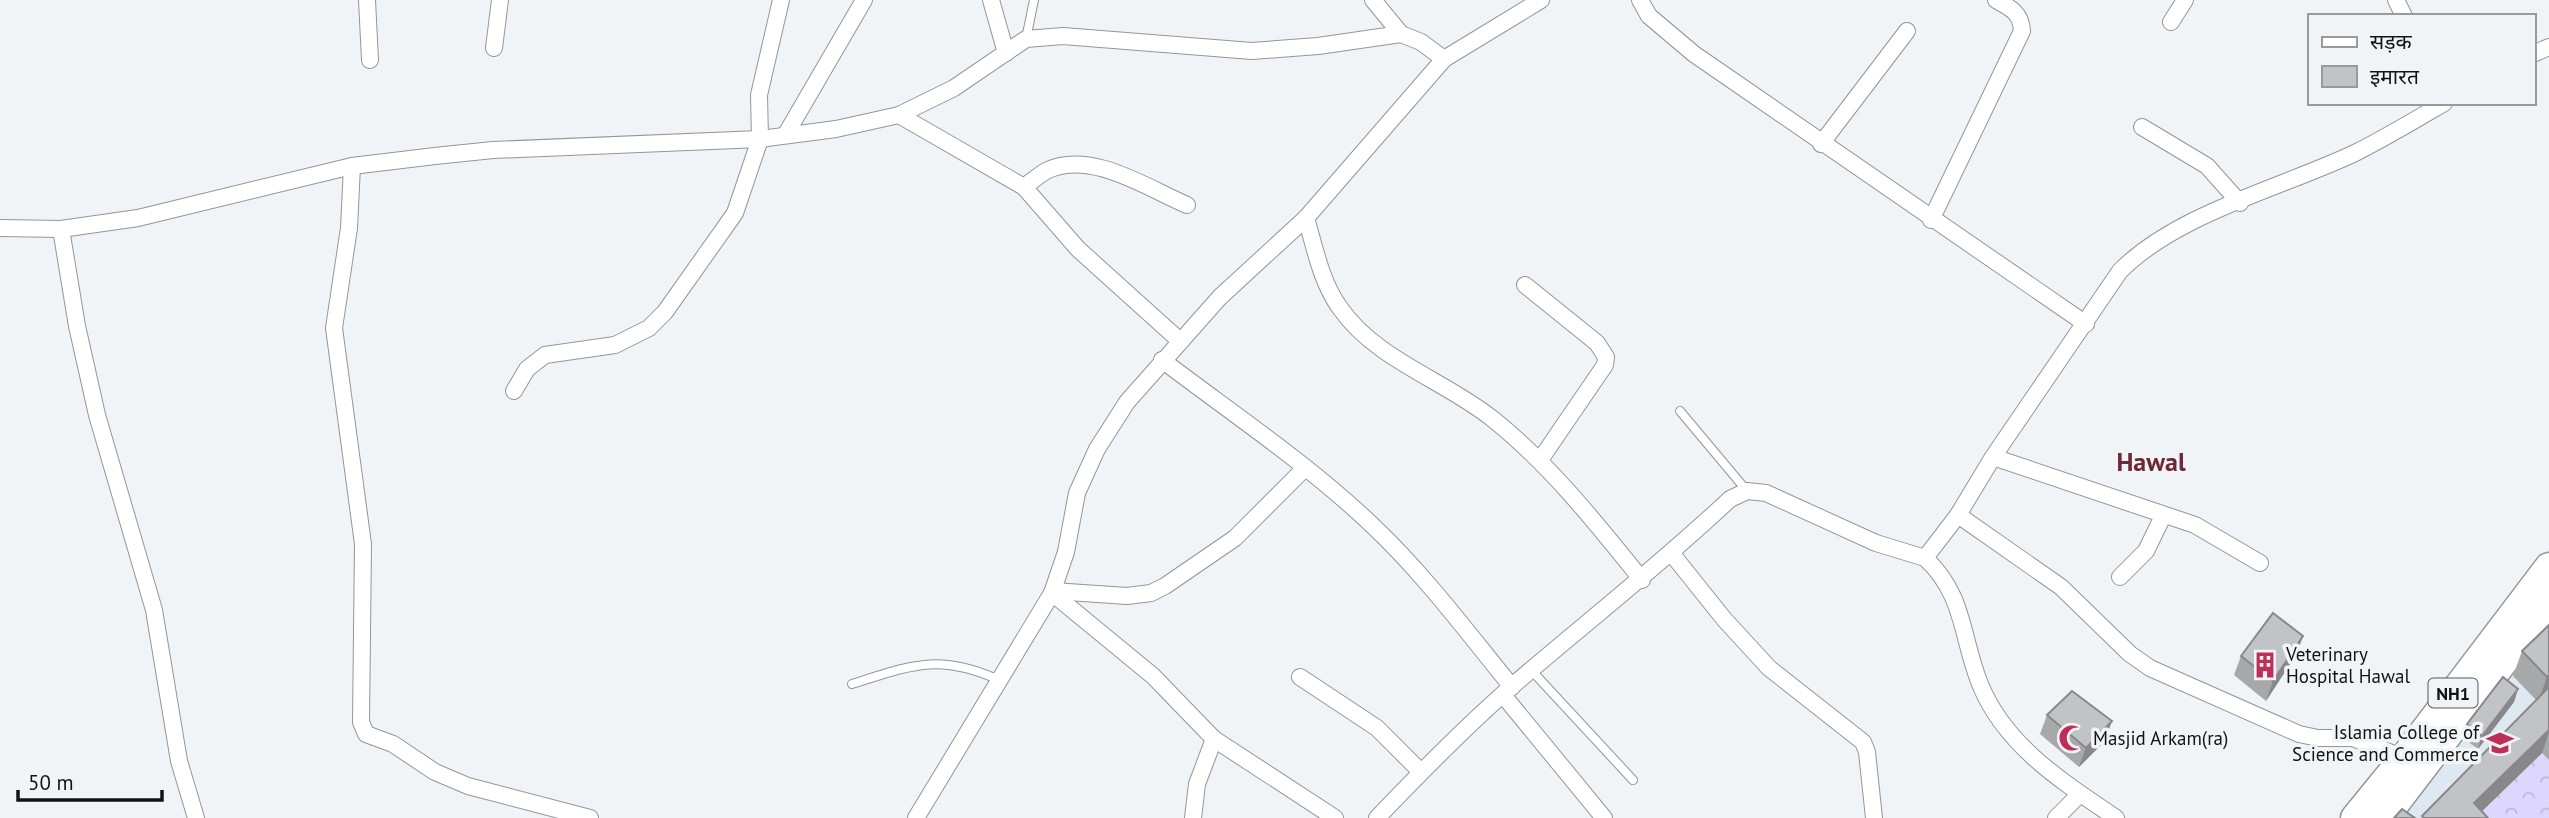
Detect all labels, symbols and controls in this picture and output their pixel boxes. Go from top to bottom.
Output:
legend [2308,14,2535,105]
text: सड़क [2370,28,2412,55]
text: इमारत [2370,63,2420,90]
district label: Hawal [2116,445,2186,478]
place label: Veterinary Hospital Hawal [2285,642,2410,688]
building icon: Veterinary Hospital Hawal [2250,650,2280,680]
road number: NH1 [2428,678,2478,708]
place label: Islamia College of Science and Commerce [2292,720,2480,766]
mosque icon: Masjid Arkam(ra) [2057,723,2087,753]
place label: Masjid Arkam(ra) [2093,726,2228,750]
school or university icon: Islamia College of Science and Commerce [2485,728,2515,758]
scale bar [18,758,161,802]
text: 50 m [28,769,74,796]

